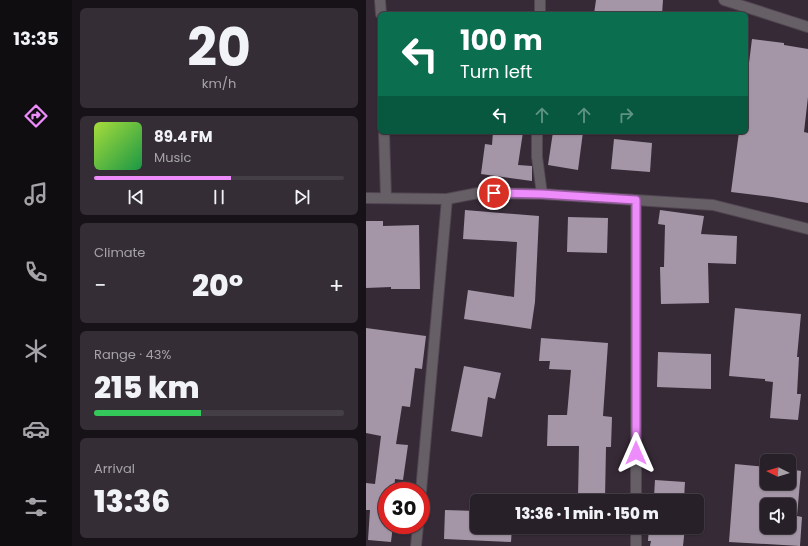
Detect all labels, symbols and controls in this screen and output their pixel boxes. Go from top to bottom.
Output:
text: 20 [187,11,251,84]
text: 100 m [460,21,543,60]
text: 13:35 [13,26,59,51]
icon: left [394,28,446,80]
text: Turn left [460,59,532,84]
text: km/h [202,74,236,93]
icon: directions [22,102,50,130]
icon: left [489,104,511,126]
icon: ahead [531,104,553,126]
icon: ahead [573,104,595,126]
icon: right [615,104,637,126]
text: 89.4 FM [154,126,213,147]
text: Music [154,148,191,167]
pin [477,176,511,210]
icon: music [22,180,50,208]
icon: arrive [483,182,505,204]
icon: previous [125,186,147,208]
icon: pause [208,186,230,208]
icon: next [291,186,313,208]
text: Climate [94,243,145,262]
icon: phone [22,258,50,286]
text: 20° [192,264,243,307]
text: − [94,270,106,301]
text: + [329,270,344,301]
icon: climate [22,337,50,365]
text: Range · 43% [94,345,171,364]
text: 215 km [94,366,199,409]
icon: car [22,415,50,443]
position arrow [615,432,657,474]
north arrow [760,454,796,490]
map controls [760,454,796,534]
text: Arrival [94,459,135,478]
text: 13:36 [94,480,170,523]
speed limit sign: 30 [378,482,430,534]
icon: filters [22,493,50,521]
button: sound [760,498,796,534]
text: 13:36 · 1 min · 150 m [515,503,659,524]

